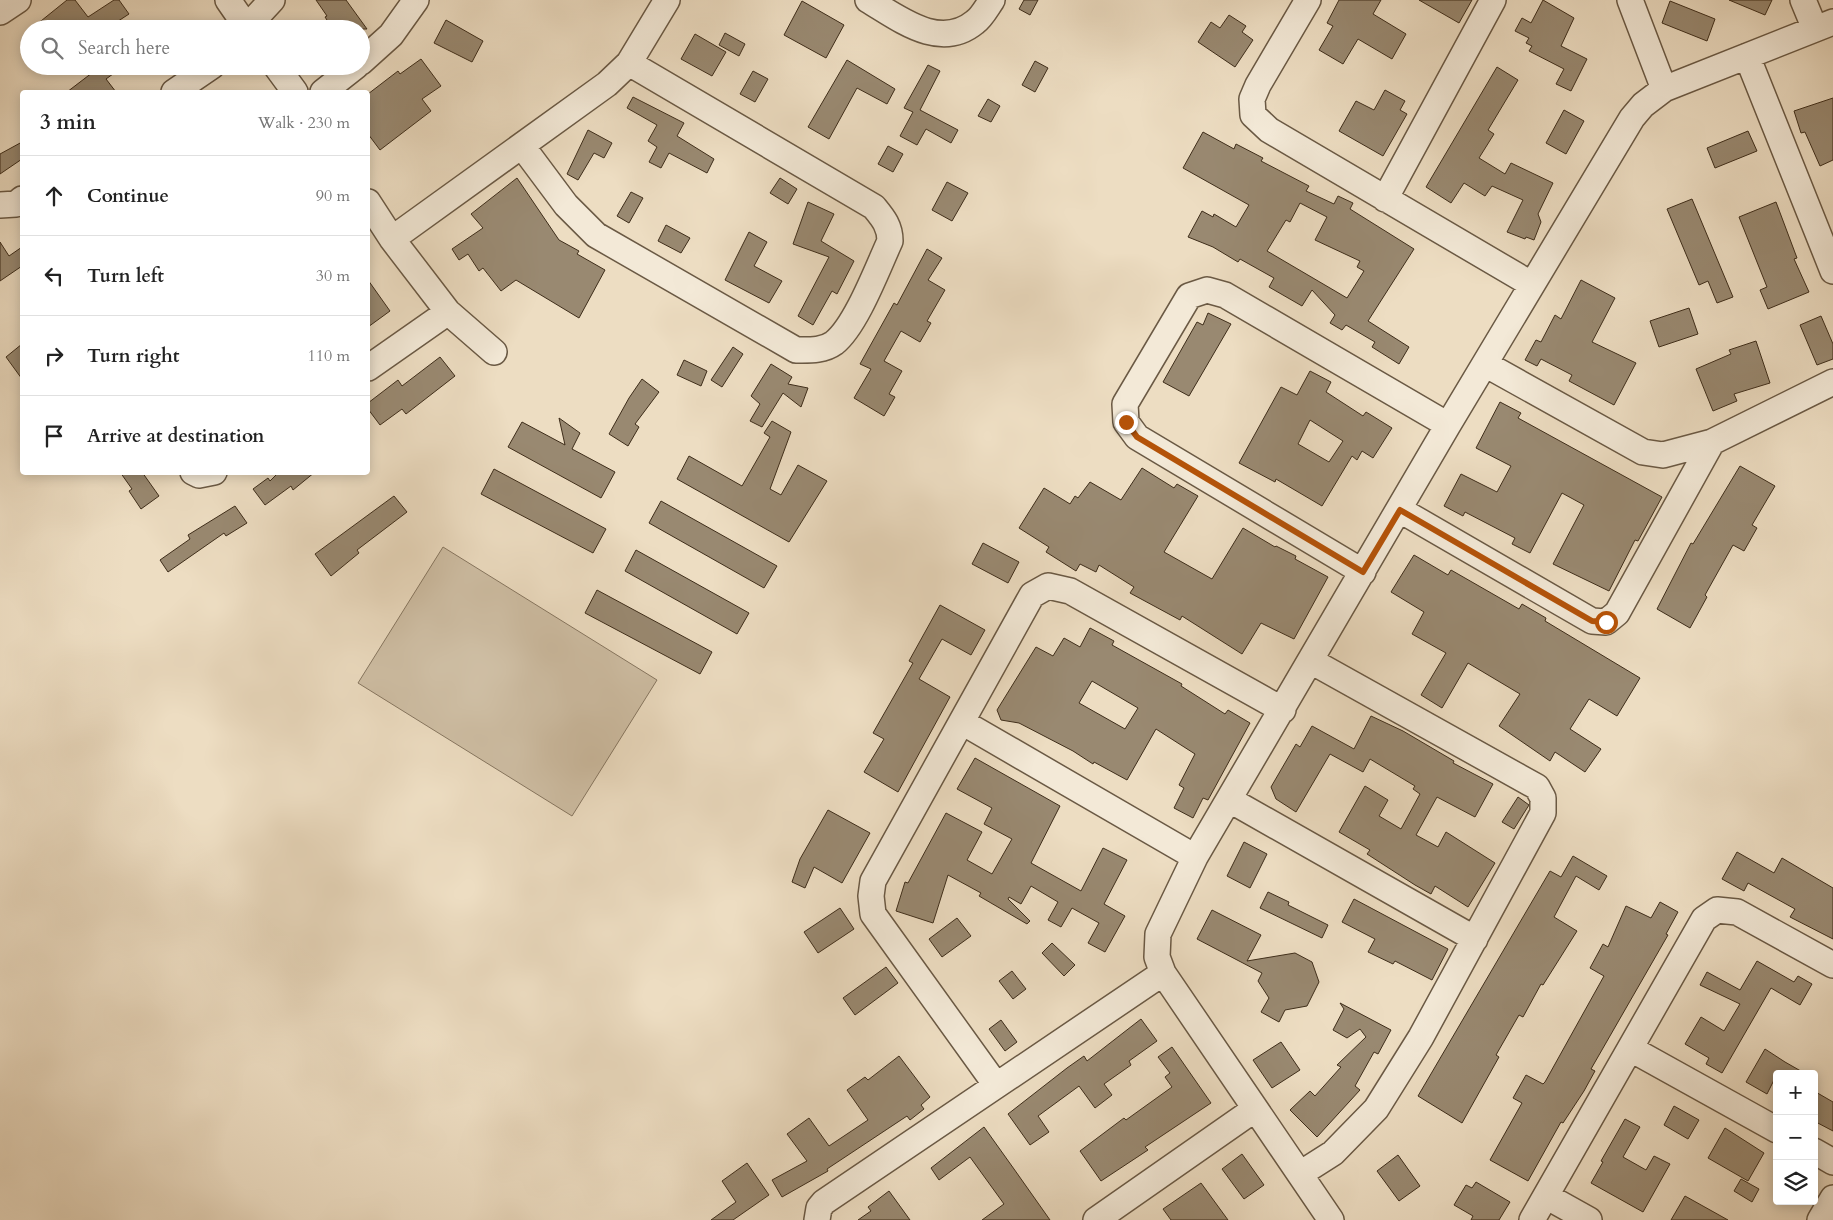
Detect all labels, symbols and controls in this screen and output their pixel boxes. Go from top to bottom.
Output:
search box [20,20,370,75]
icon: search [38,34,66,62]
text: Search here [78,35,170,61]
text: 3 min [40,108,96,137]
text: Walk · 230 m [258,112,350,134]
icon: ahead [40,182,68,210]
text: Continue [87,183,169,209]
text: 90 m [316,185,350,207]
icon: left [40,262,68,290]
text: Turn left [87,263,164,289]
text: 30 m [316,265,350,287]
icon: right [40,342,68,370]
text: Turn right [87,343,179,369]
text: 110 m [308,345,350,367]
route end [1115,411,1138,434]
icon: arrive [40,422,68,450]
text: Arrive at destination [87,423,264,449]
route start [1595,611,1618,634]
map controls [1773,1070,1818,1205]
button: + [1773,1070,1818,1115]
button: − [1773,1115,1818,1160]
button: layers [1773,1160,1818,1205]

